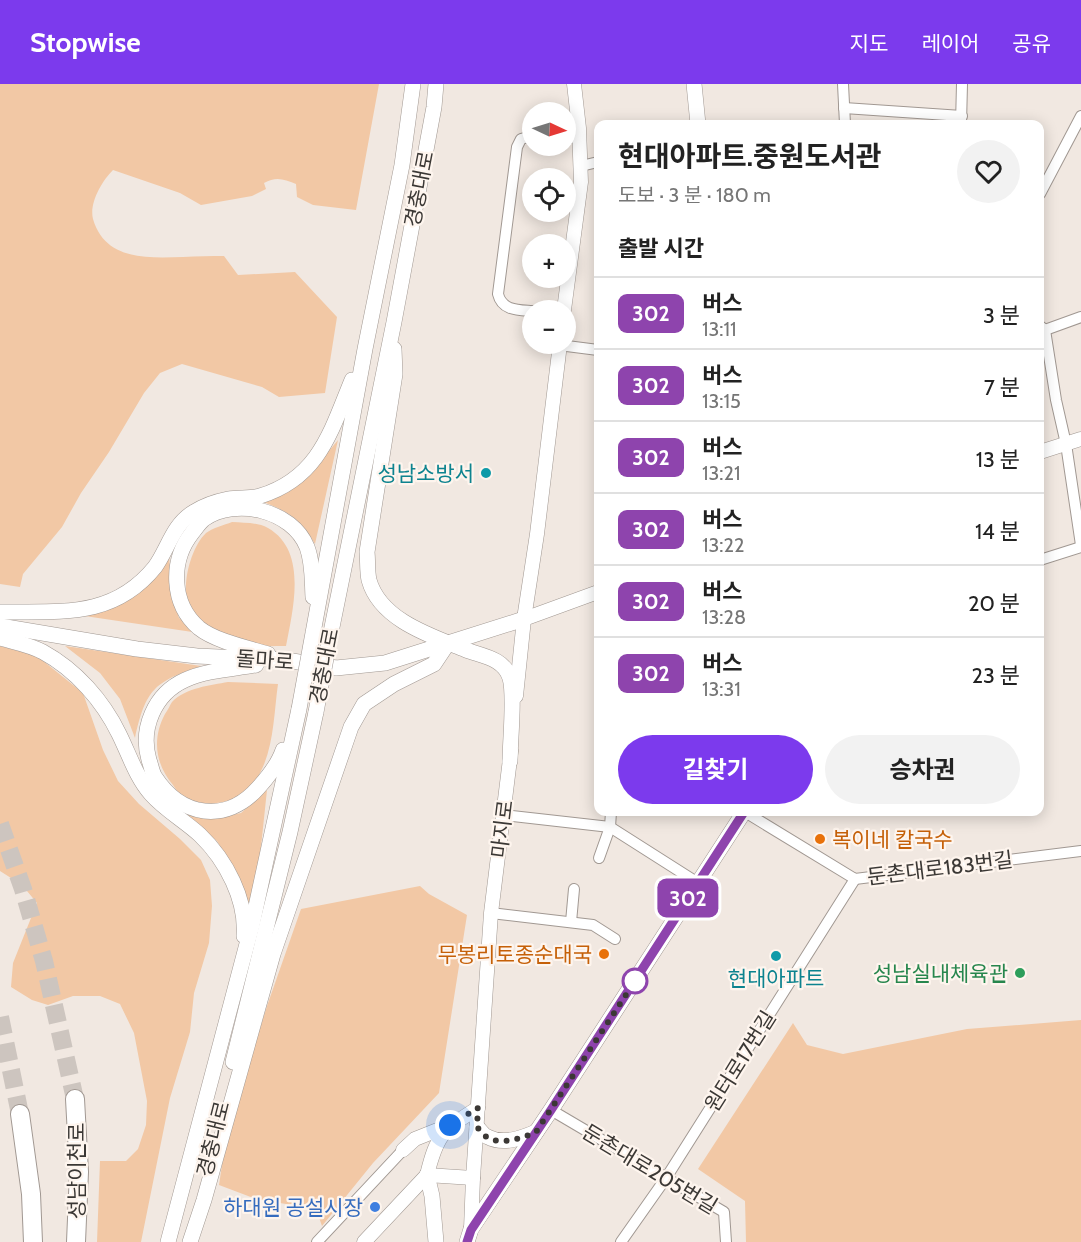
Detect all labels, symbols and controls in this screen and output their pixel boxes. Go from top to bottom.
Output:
text: Stopwise [30,25,141,59]
text: 지도 [850,31,888,56]
text: 레이어 [921,31,979,56]
text: 공유 [1012,31,1051,56]
north arrow [522,102,576,156]
map controls [522,102,576,354]
text: 현대아파트.중원도서관 [618,139,882,173]
button: heart [957,140,1020,203]
street label: 경충대로 [399,149,439,229]
button: locate [522,168,576,222]
text: 도보 · 3 분 · 180 m [618,183,771,207]
button: + [522,234,576,288]
text: 출발 시간 [618,235,704,262]
text: 버스 [702,290,742,317]
button: − [522,300,576,354]
text: 302 [632,301,670,326]
text: 3 분 [983,302,1020,329]
text: 13:11 [702,317,737,341]
text: 버스 [702,362,742,389]
text: 302 [632,373,670,398]
text: 7 분 [984,374,1020,401]
text: 13:15 [702,389,741,413]
text: 버스 [702,434,742,461]
text: 302 [632,445,670,470]
text: 13 분 [976,446,1020,473]
place label: 성남소방서 [377,461,474,486]
text: 13:21 [702,461,741,485]
marker: 성남소방서 [479,466,493,480]
text: 버스 [702,506,742,533]
text: 302 [632,517,670,542]
text: 14 분 [975,518,1020,545]
text: 13:22 [702,533,744,557]
text: 버스 [702,578,742,605]
text: 302 [632,589,670,614]
text: 20 분 [968,590,1020,617]
text: 13:28 [702,605,746,629]
street label: 경충대로 [304,626,344,706]
street label: 돌마로 [235,646,295,674]
text: 버스 [702,650,742,677]
text: 302 [632,661,670,686]
text: 23 분 [971,662,1020,689]
text: 13:31 [702,677,741,701]
button: 길찾기 [618,735,813,804]
button: 승차권 [825,735,1020,804]
street label: 마지로 [486,799,518,859]
place label: 복이네 칼국수 [832,827,953,852]
marker: 복이네 칼국수 [813,832,827,846]
street label: 둔촌대로183번길 [866,847,1014,889]
line badge: 302 [654,878,722,918]
text: 302 [669,886,707,911]
place label: 무봉리토종순대국 [437,942,592,967]
marker: 무봉리토종순대국 [597,947,611,961]
marker: 현대아파트 [769,949,783,963]
place label: 성남실내체육관 [873,961,1008,986]
place label: 현대아파트 [728,966,824,991]
marker: 성남실내체육관 [1013,966,1027,980]
unlabelled marker [622,968,648,994]
street label: 원터로17번길 [699,1006,781,1116]
street label: 경충대로 [192,1098,234,1180]
your location [435,1110,465,1140]
street label: 둔촌대로205번길 [578,1119,722,1219]
street label: 성남이천로 [64,1123,89,1219]
place label: 하대원 공설시장 [223,1195,363,1220]
marker: 하대원 공설시장 [368,1200,382,1214]

